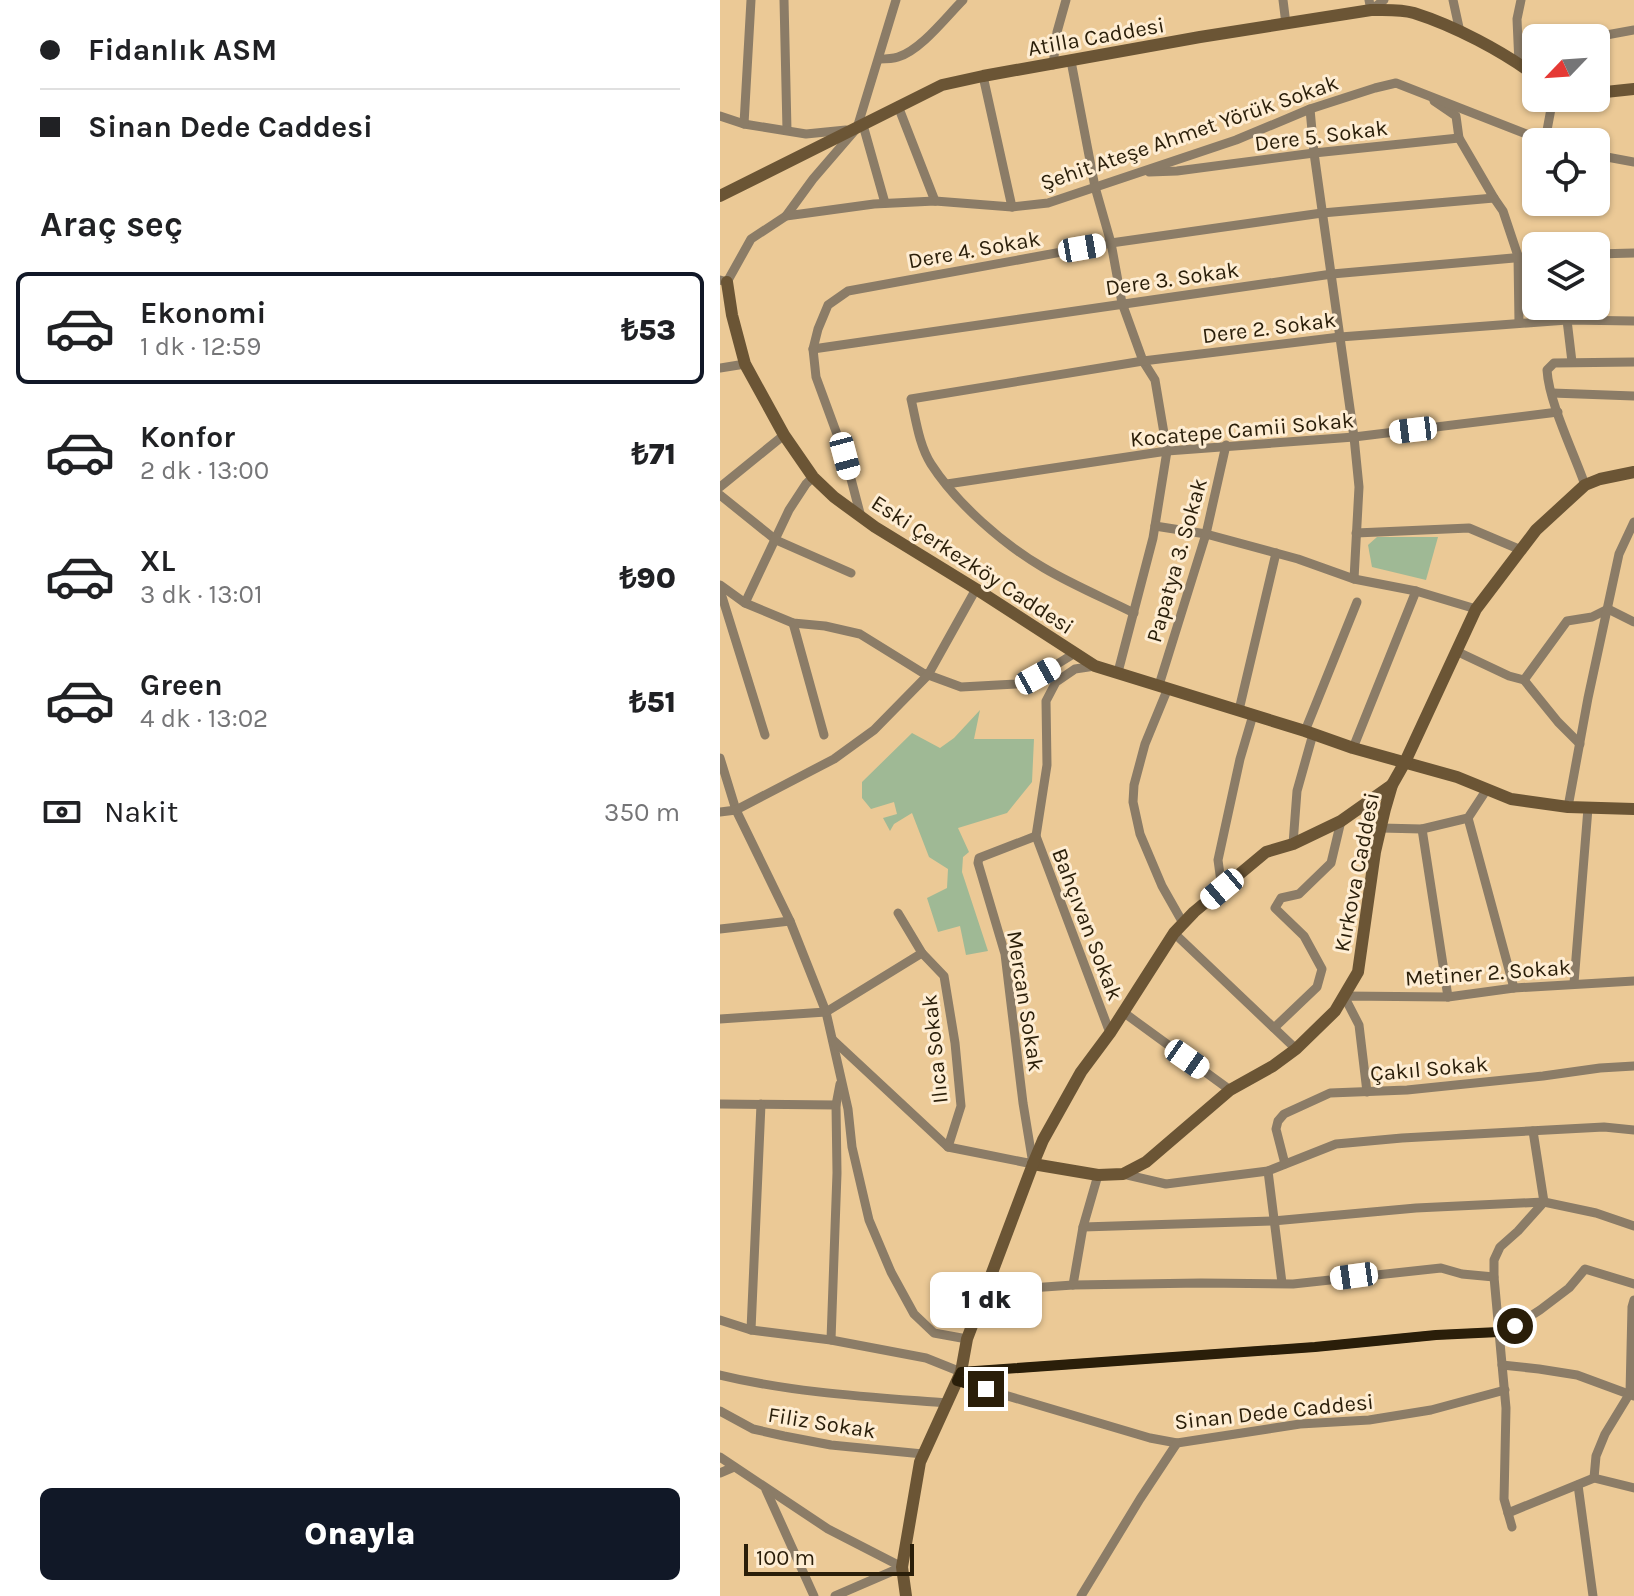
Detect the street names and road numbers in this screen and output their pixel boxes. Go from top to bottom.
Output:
street label: Atilla Caddesi [1026,12,1166,62]
street label: Şehit Ateşe Ahmet Yörük Sokak [1037,70,1342,196]
street label: Dere 5. Sokak [1253,115,1389,157]
street label: Dere 4. Sokak [906,226,1042,274]
street label: Dere 3. Sokak [1104,257,1241,301]
street label: Dere 2. Sokak [1201,307,1337,349]
street label: Kocatepe Camii Sokak [1129,407,1355,453]
street label: Papatya 3. Sokak [1141,475,1213,645]
street label: Eski Çerkezköy Caddesi [866,490,1078,640]
street label: Kırkova Caddesi [1329,790,1385,954]
street label: Bahçıvan Sokak [1046,845,1128,1004]
street label: Mercan Sokak [1001,929,1049,1073]
street label: Metiner 2. Sokak [1404,954,1572,992]
street label: Ilıca Sokak [916,993,954,1105]
street label: Çakıl Sokak [1369,1051,1489,1087]
street label: Sinan Dede Caddesi [1173,1389,1375,1435]
street label: Filiz Sokak [766,1402,878,1444]

